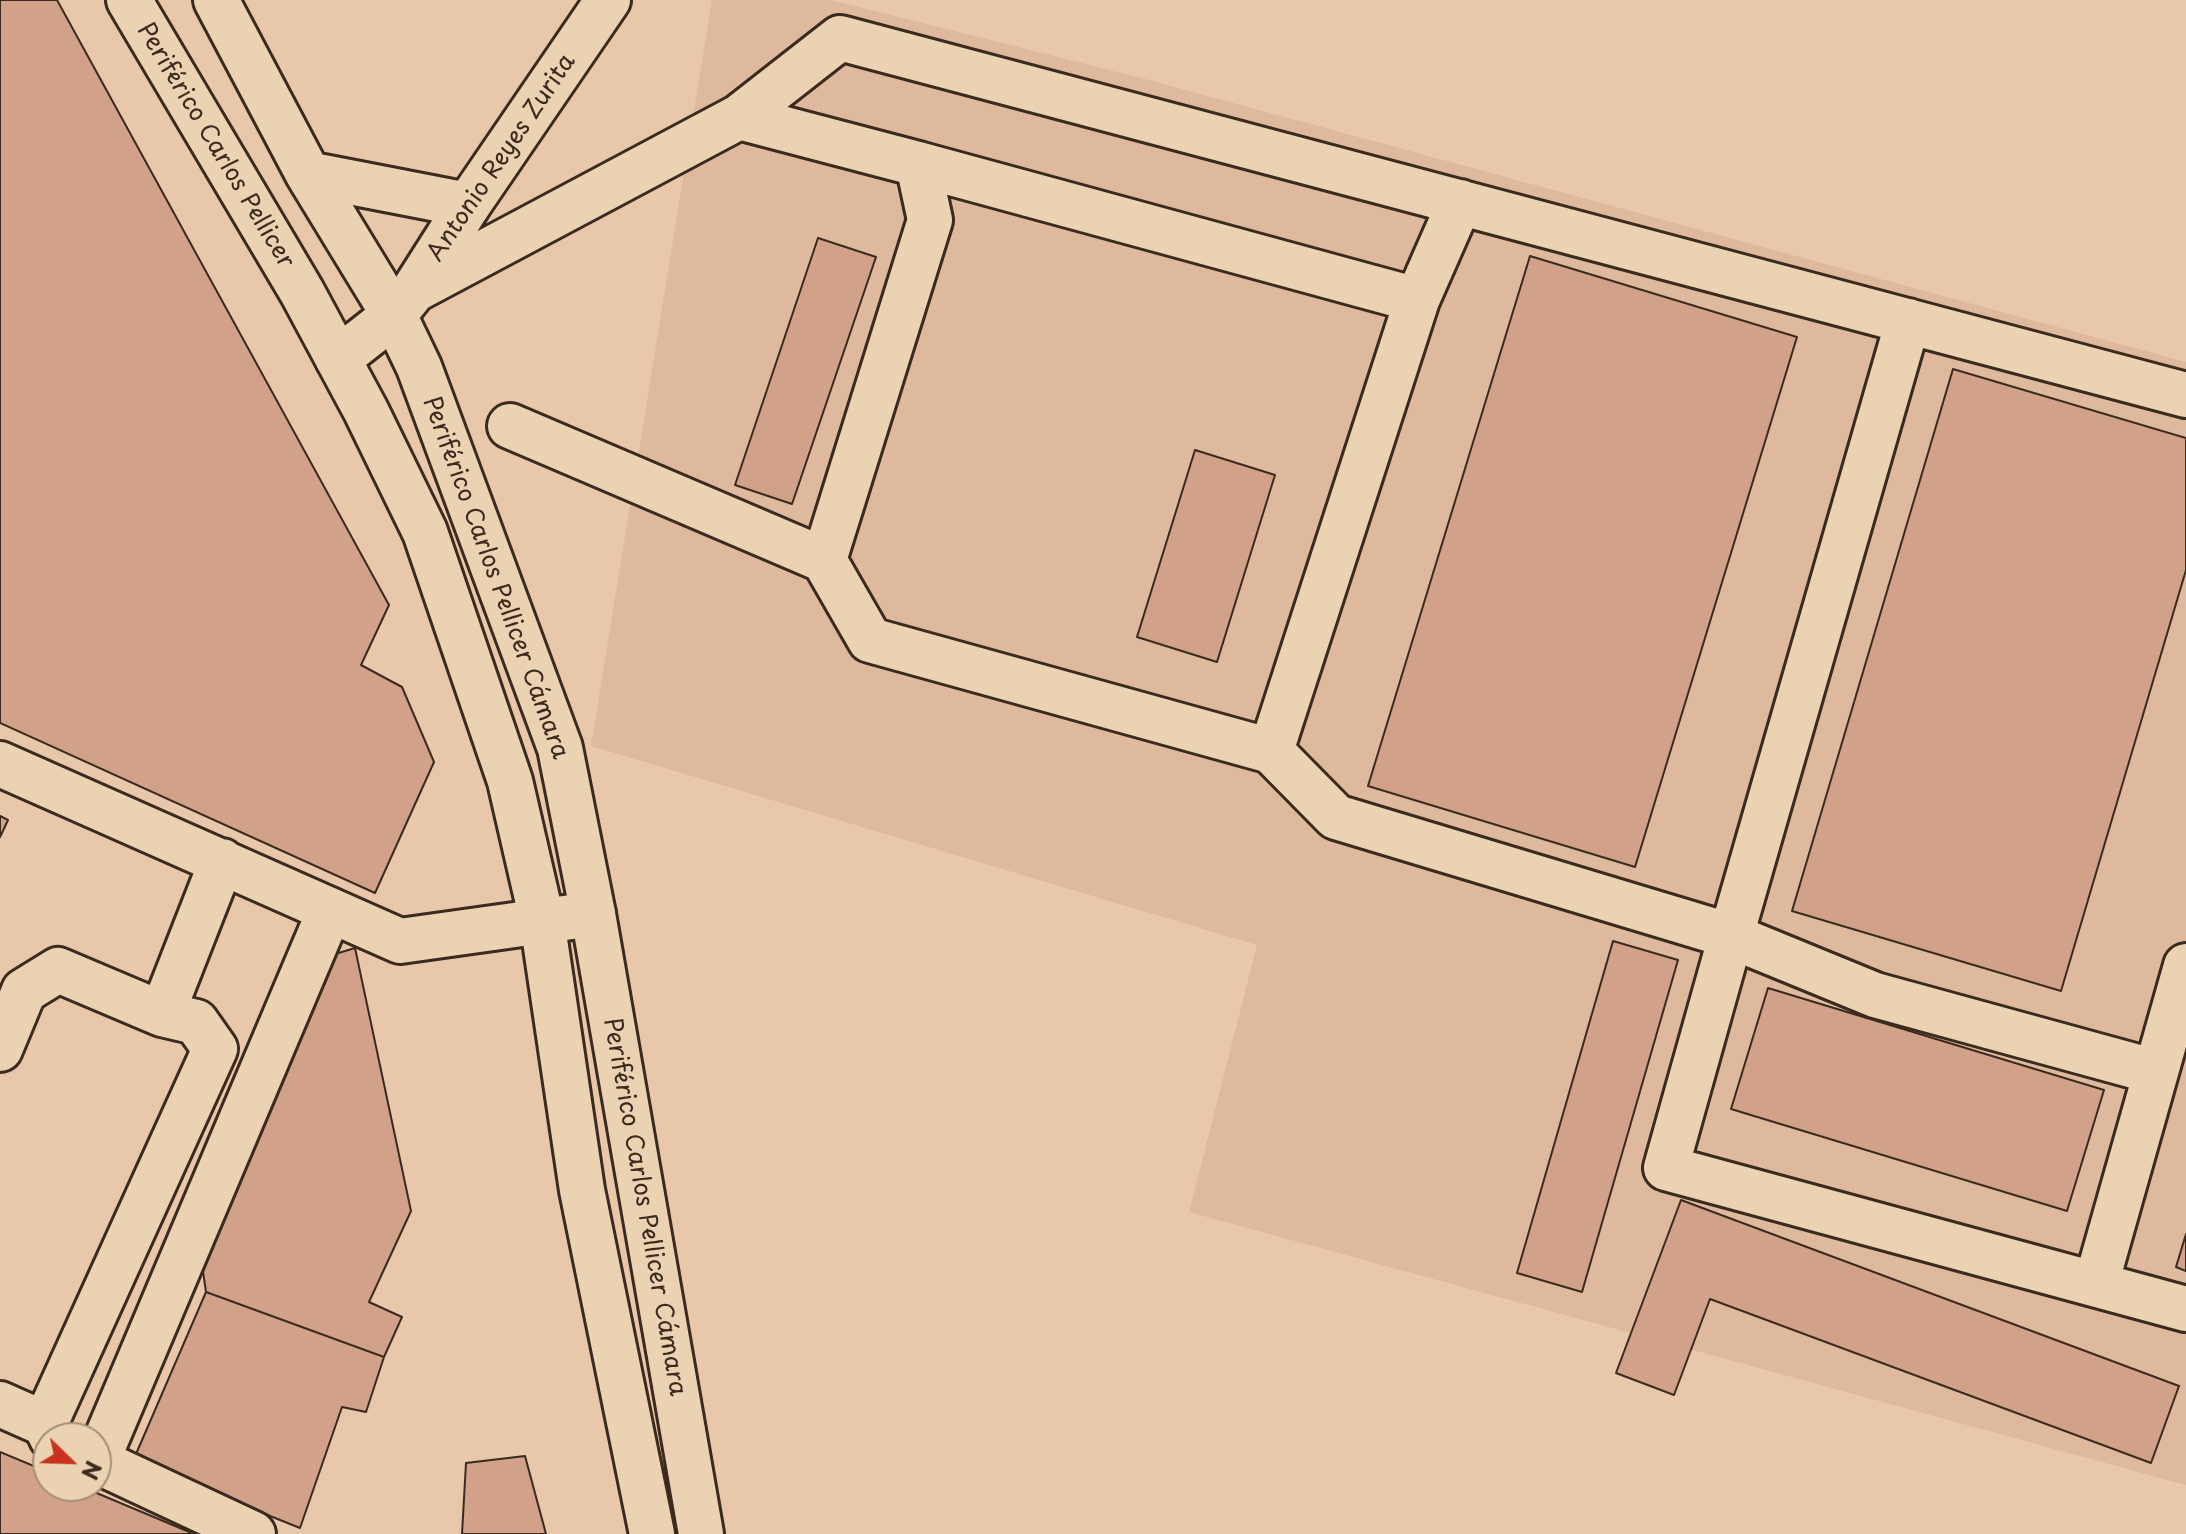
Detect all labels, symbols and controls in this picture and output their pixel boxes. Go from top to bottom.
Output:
street label: Periférico Carlos Pellicer [130,18,300,274]
street label: Antonio Reyes Zurita [422,49,582,267]
street label: Periférico Carlos Pellicer Cámara [416,393,574,763]
street label: Periférico Carlos Pellicer Cámara [597,1016,691,1398]
north arrow [32,1422,112,1502]
text: N [74,1456,111,1485]

